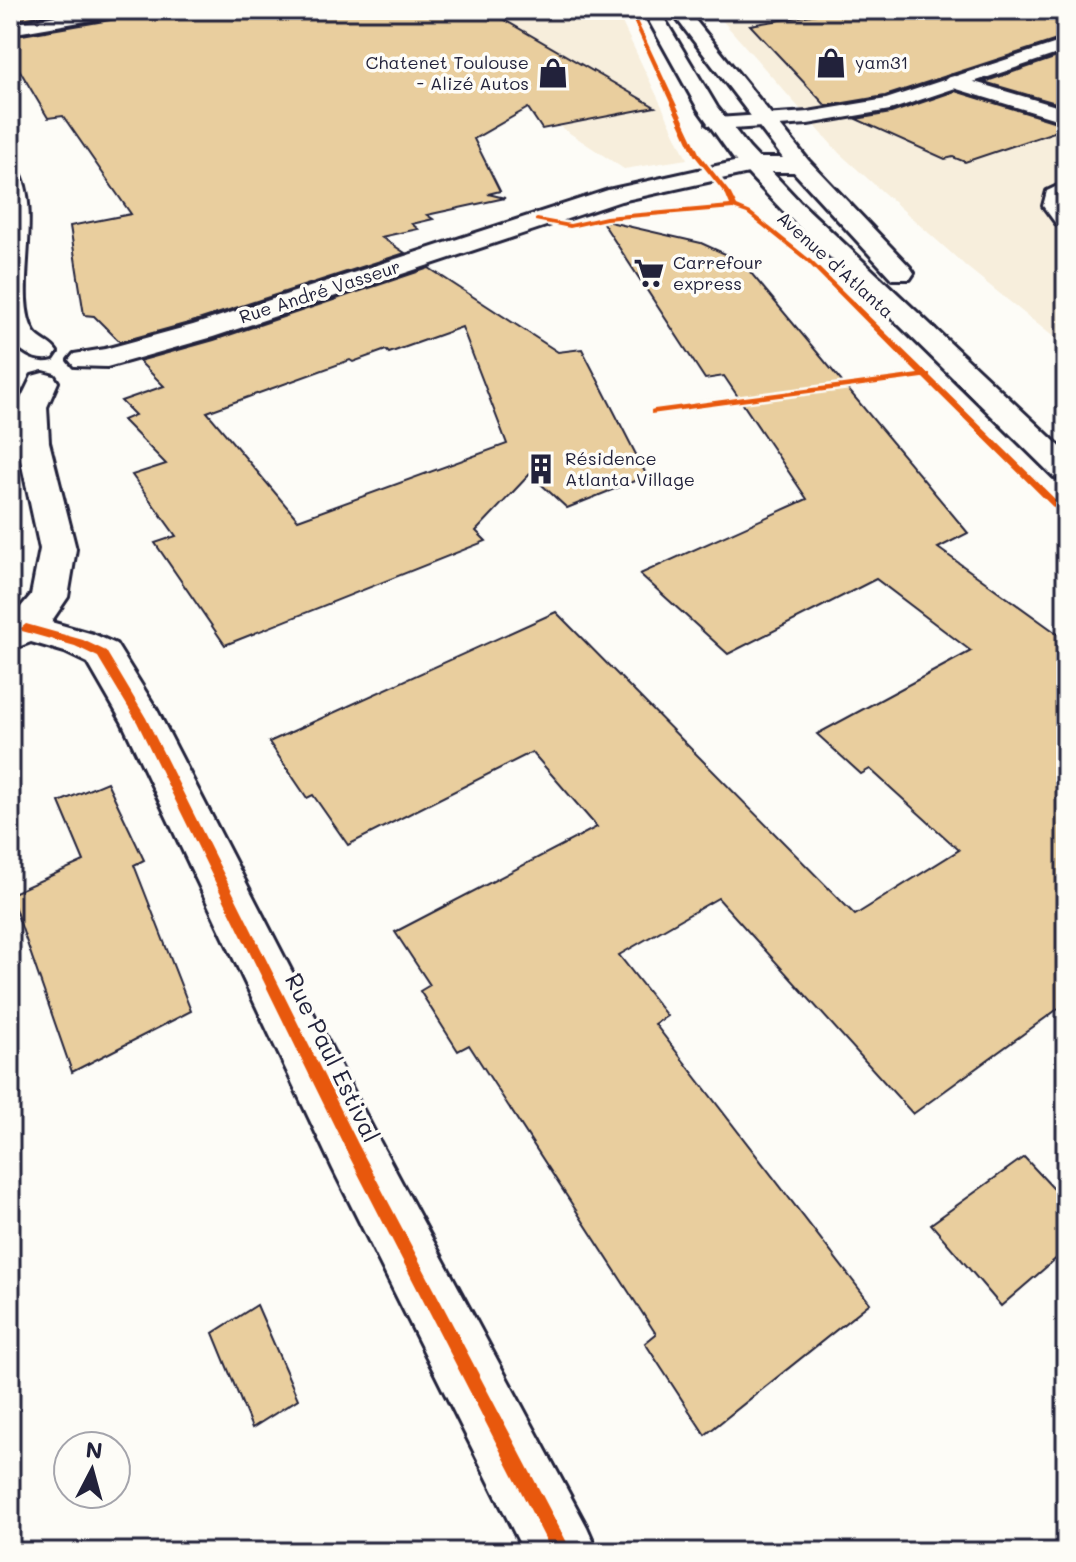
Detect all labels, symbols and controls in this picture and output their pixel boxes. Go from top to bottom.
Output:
shop icon: yam31 [814,46,848,80]
place label: Chatenet Toulouse - Alizé Autos [365,50,529,95]
place label: yam31 [855,50,909,74]
shop icon: Chatenet Toulouse - Alizé Autos [536,56,570,90]
street label: Avenue d'Atlanta [772,206,899,323]
place label: Carrefour express [673,250,763,295]
street label: Rue André Vasseur [236,254,403,328]
supermarket icon: Carrefour express [632,256,666,290]
place label: Résidence Atlanta Village [565,446,695,491]
building icon: Résidence Atlanta Village [524,452,558,486]
street label: Rue Paul Estival [279,968,388,1147]
north arrow [52,1430,132,1510]
text: N [84,1434,104,1465]

